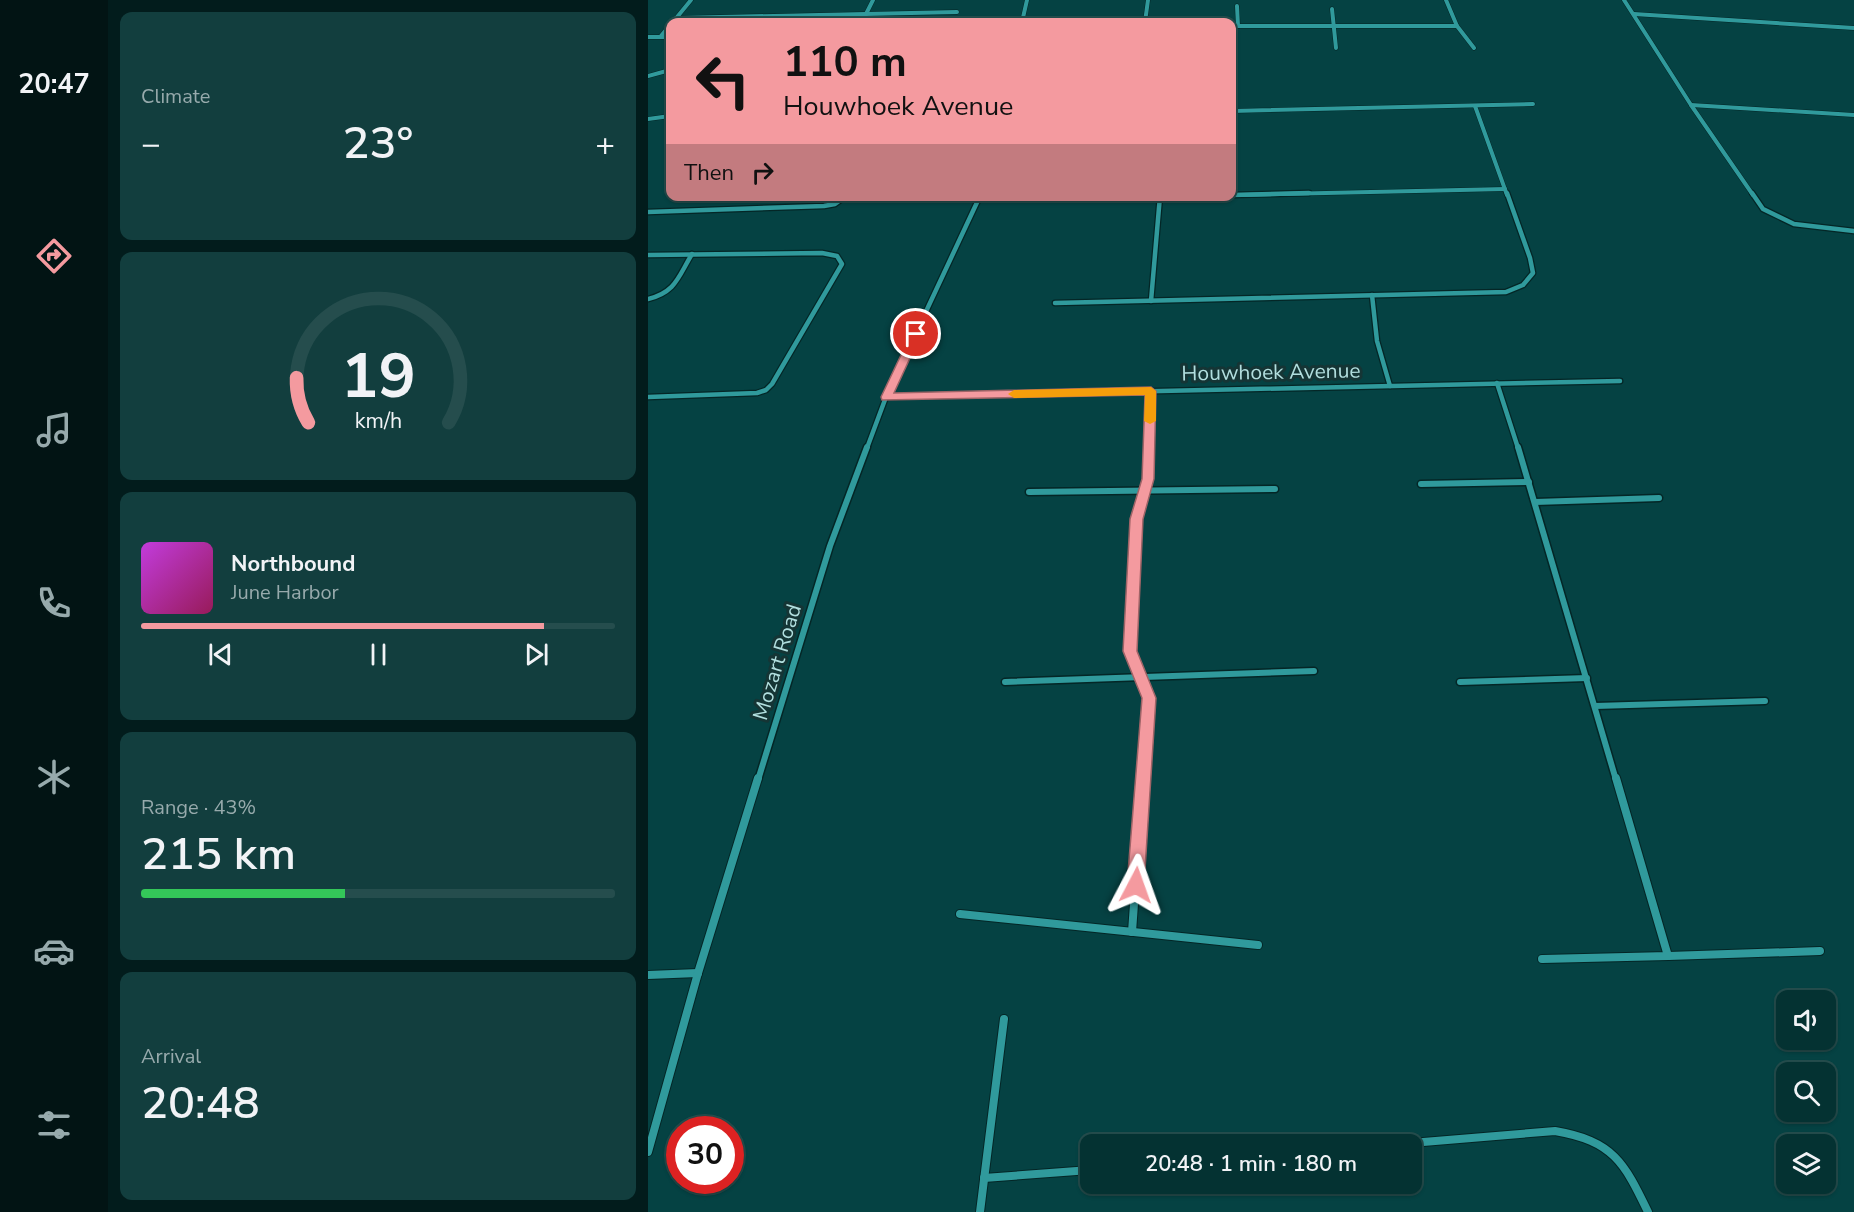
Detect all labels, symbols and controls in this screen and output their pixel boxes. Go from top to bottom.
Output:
text: 110 m [783,34,907,91]
icon: left [684,42,762,120]
text: 20:47 [18,66,90,103]
text: Climate [141,83,210,110]
text: Houwhoek Avenue [783,88,1013,125]
text: 23° [343,113,413,174]
text: − [141,122,161,167]
text: + [595,122,615,167]
icon: right [746,156,779,189]
text: Then [684,158,734,188]
icon: directions [33,235,75,277]
pin [890,308,941,359]
icon: arrive [899,317,932,350]
text: 19 [341,334,415,419]
street label: Houwhoek Avenue [1181,356,1361,388]
text: km/h [354,406,402,436]
icon: music [33,409,75,451]
text: Northbound [231,549,355,579]
text: June Harbor [231,579,339,606]
icon: phone [33,582,75,624]
street label: Mozart Road [746,601,808,723]
icon: previous [204,638,237,671]
icon: pause [362,638,395,671]
icon: next [520,638,553,671]
icon: climate [33,756,75,798]
text: Range · 43% [141,794,256,821]
text: 215 km [141,824,296,885]
position arrow [1104,853,1168,917]
icon: car [33,930,75,972]
map controls [1776,990,1836,1194]
button: sound [1776,990,1836,1050]
text: Arrival [141,1043,201,1070]
button: search [1776,1062,1836,1122]
text: 20:48 [141,1073,260,1134]
icon: filters [33,1104,75,1146]
speed limit sign: 30 [666,1116,744,1194]
button: layers [1776,1134,1836,1194]
text: 20:48 · 1 min · 180 m [1145,1149,1357,1179]

